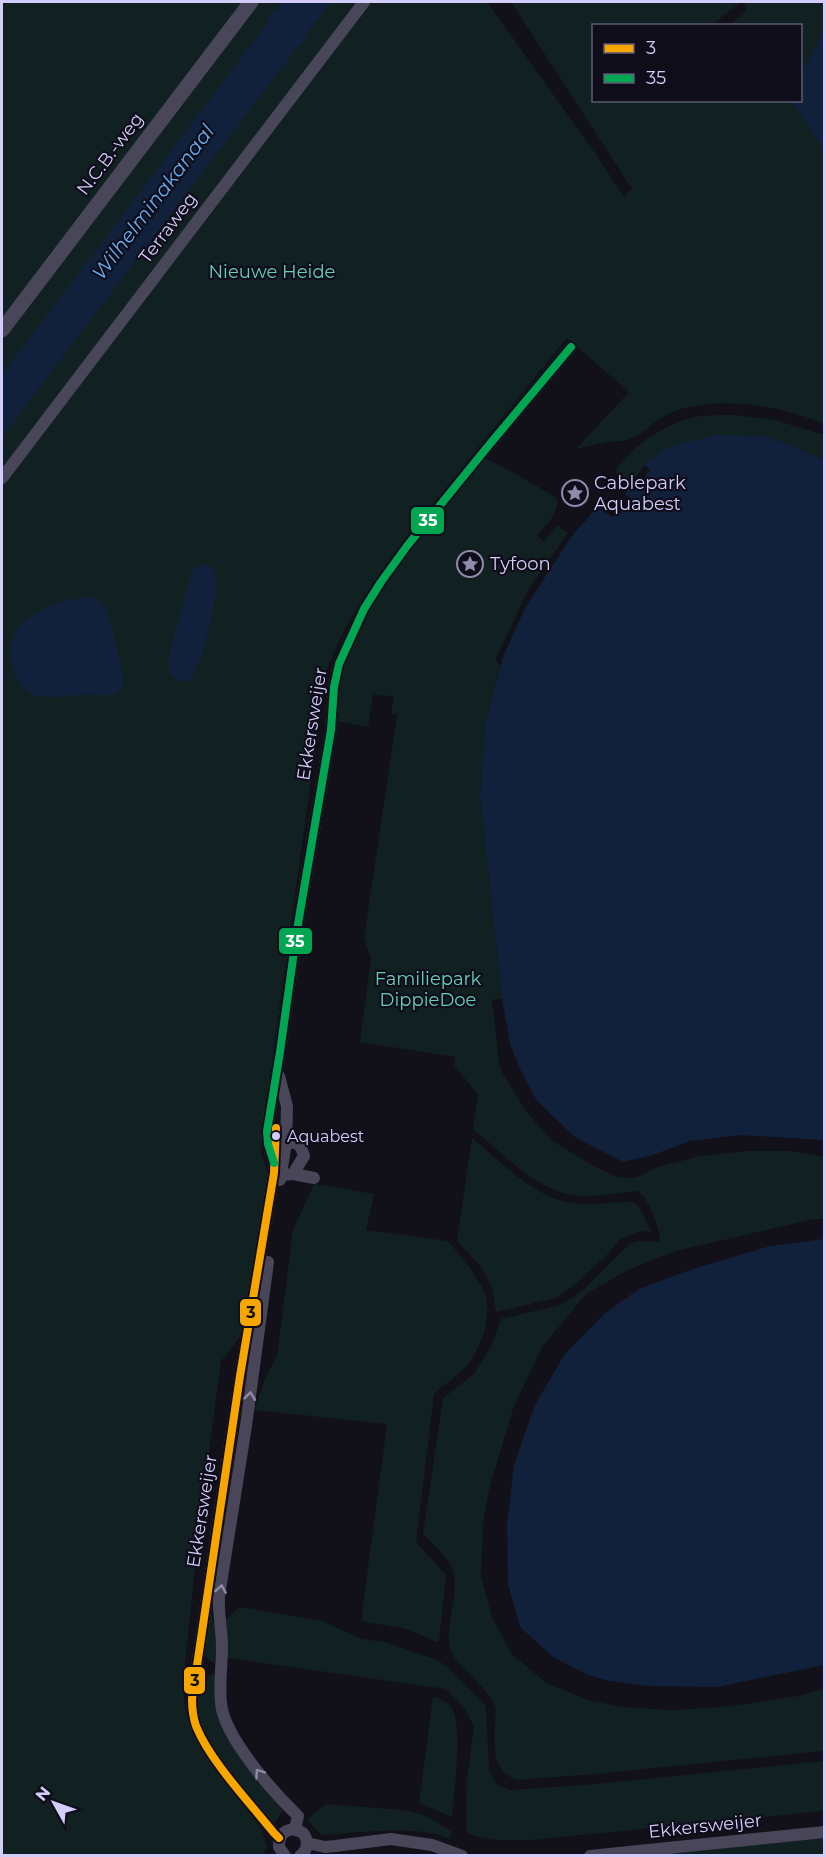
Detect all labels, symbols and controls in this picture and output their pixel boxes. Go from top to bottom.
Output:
legend [592,24,802,102]
text: 3 [646,37,656,59]
text: 35 [646,67,666,89]
street label: N.C.B.-weg [72,108,148,200]
water label: Wilhelminakanaal [87,119,220,284]
street label: Terraweg [134,188,202,268]
park label: Nieuwe Heide [208,261,336,283]
place label: Cablepark Aquabest [594,472,686,515]
place icon: Cablepark Aquabest [560,478,590,508]
line badge: 35 [410,506,445,535]
text: 35 [418,511,438,530]
place icon: Tyfoon [455,549,485,579]
place label: Tyfoon [490,553,551,575]
street label: Ekkersweijer [292,666,332,782]
line badge: 35 [278,927,313,955]
text: 35 [285,932,305,951]
park label: Familiepark DippieDoe [375,968,482,1011]
place label: Aquabest [287,1127,365,1146]
marker: Aquabest [270,1130,282,1142]
line badge: 3 [239,1298,262,1327]
text: 3 [245,1303,256,1322]
one-way arrow [243,1391,256,1400]
street label: Ekkersweijer [182,1453,222,1569]
one-way arrow [214,1584,226,1593]
line badge: 3 [183,1666,206,1695]
text: 3 [189,1671,200,1690]
one-way arrow [255,1768,266,1779]
north arrow [24,1773,84,1833]
text: N [31,1783,54,1805]
street label: Ekkersweijer [647,1809,763,1843]

